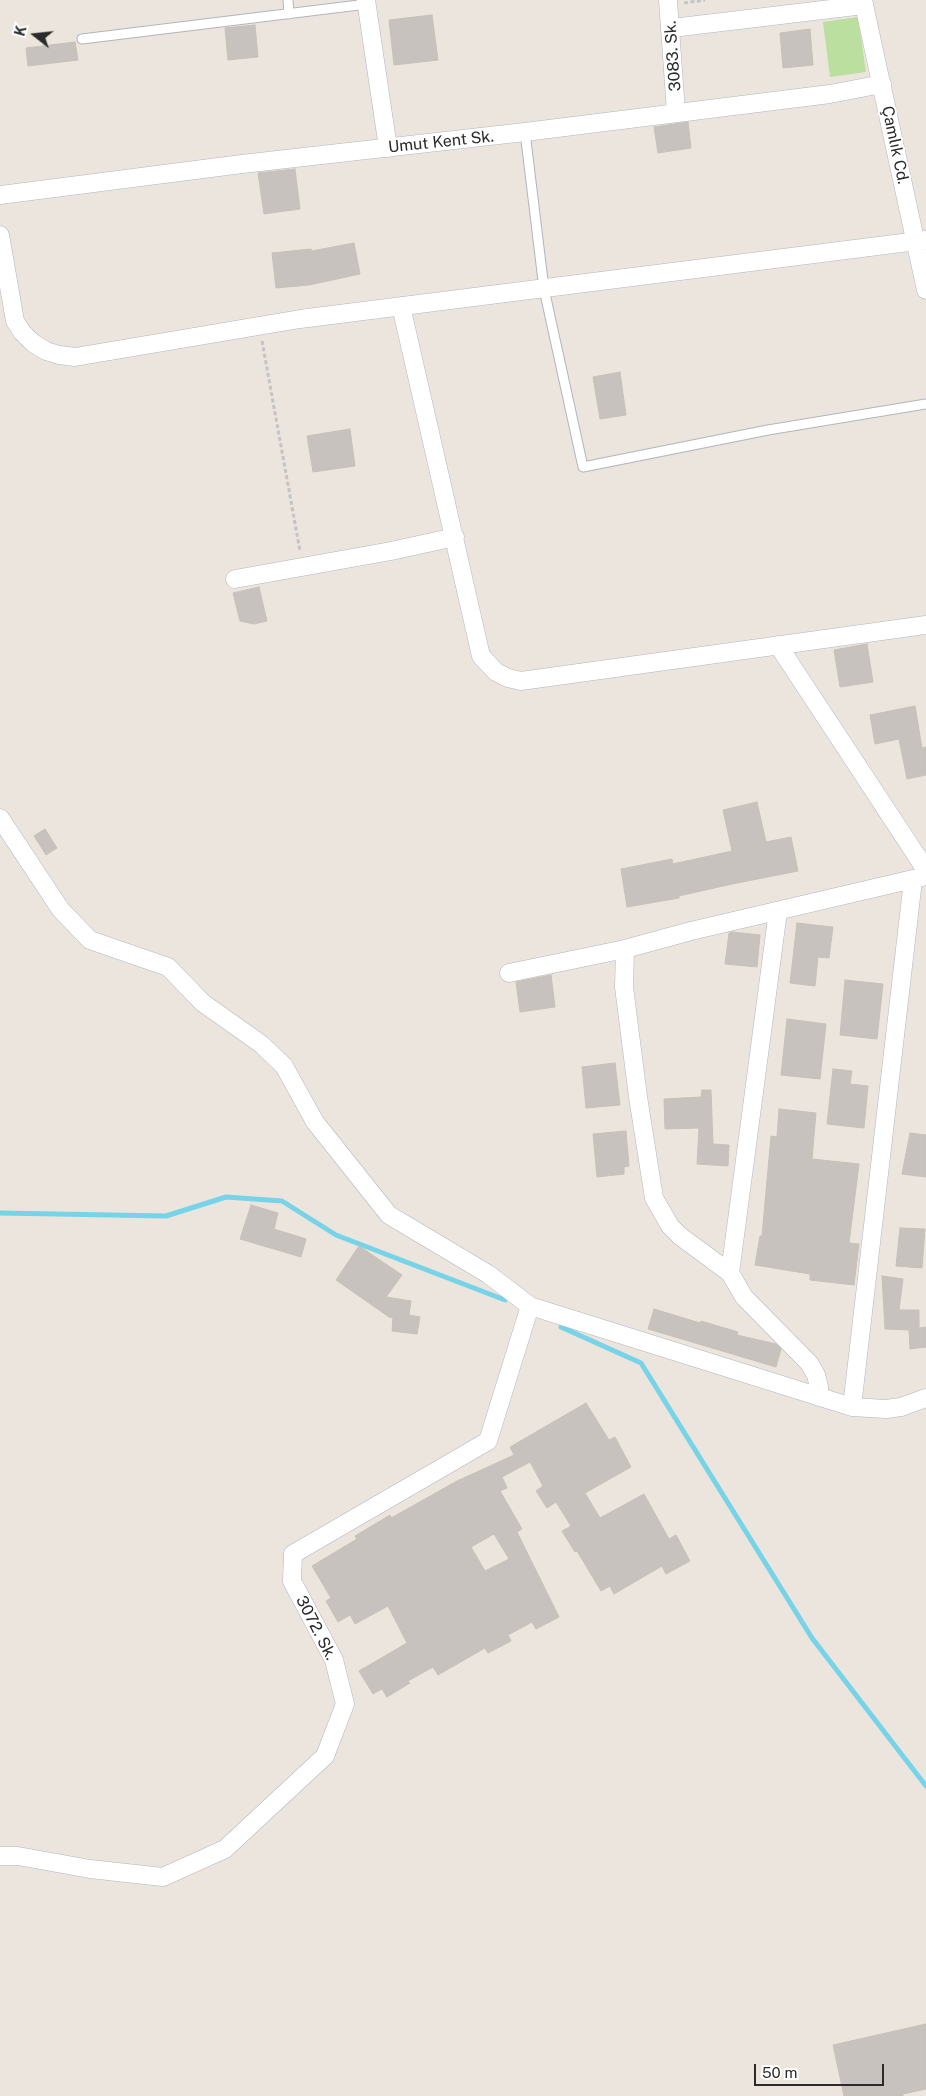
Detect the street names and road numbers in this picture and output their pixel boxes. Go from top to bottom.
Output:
street label: 3083. Sk. [661,20,685,92]
street label: Çamlık Cd. [877,104,913,186]
street label: Umut Kent Sk. [387,127,495,157]
street label: 3072. Sk. [292,1593,340,1663]

